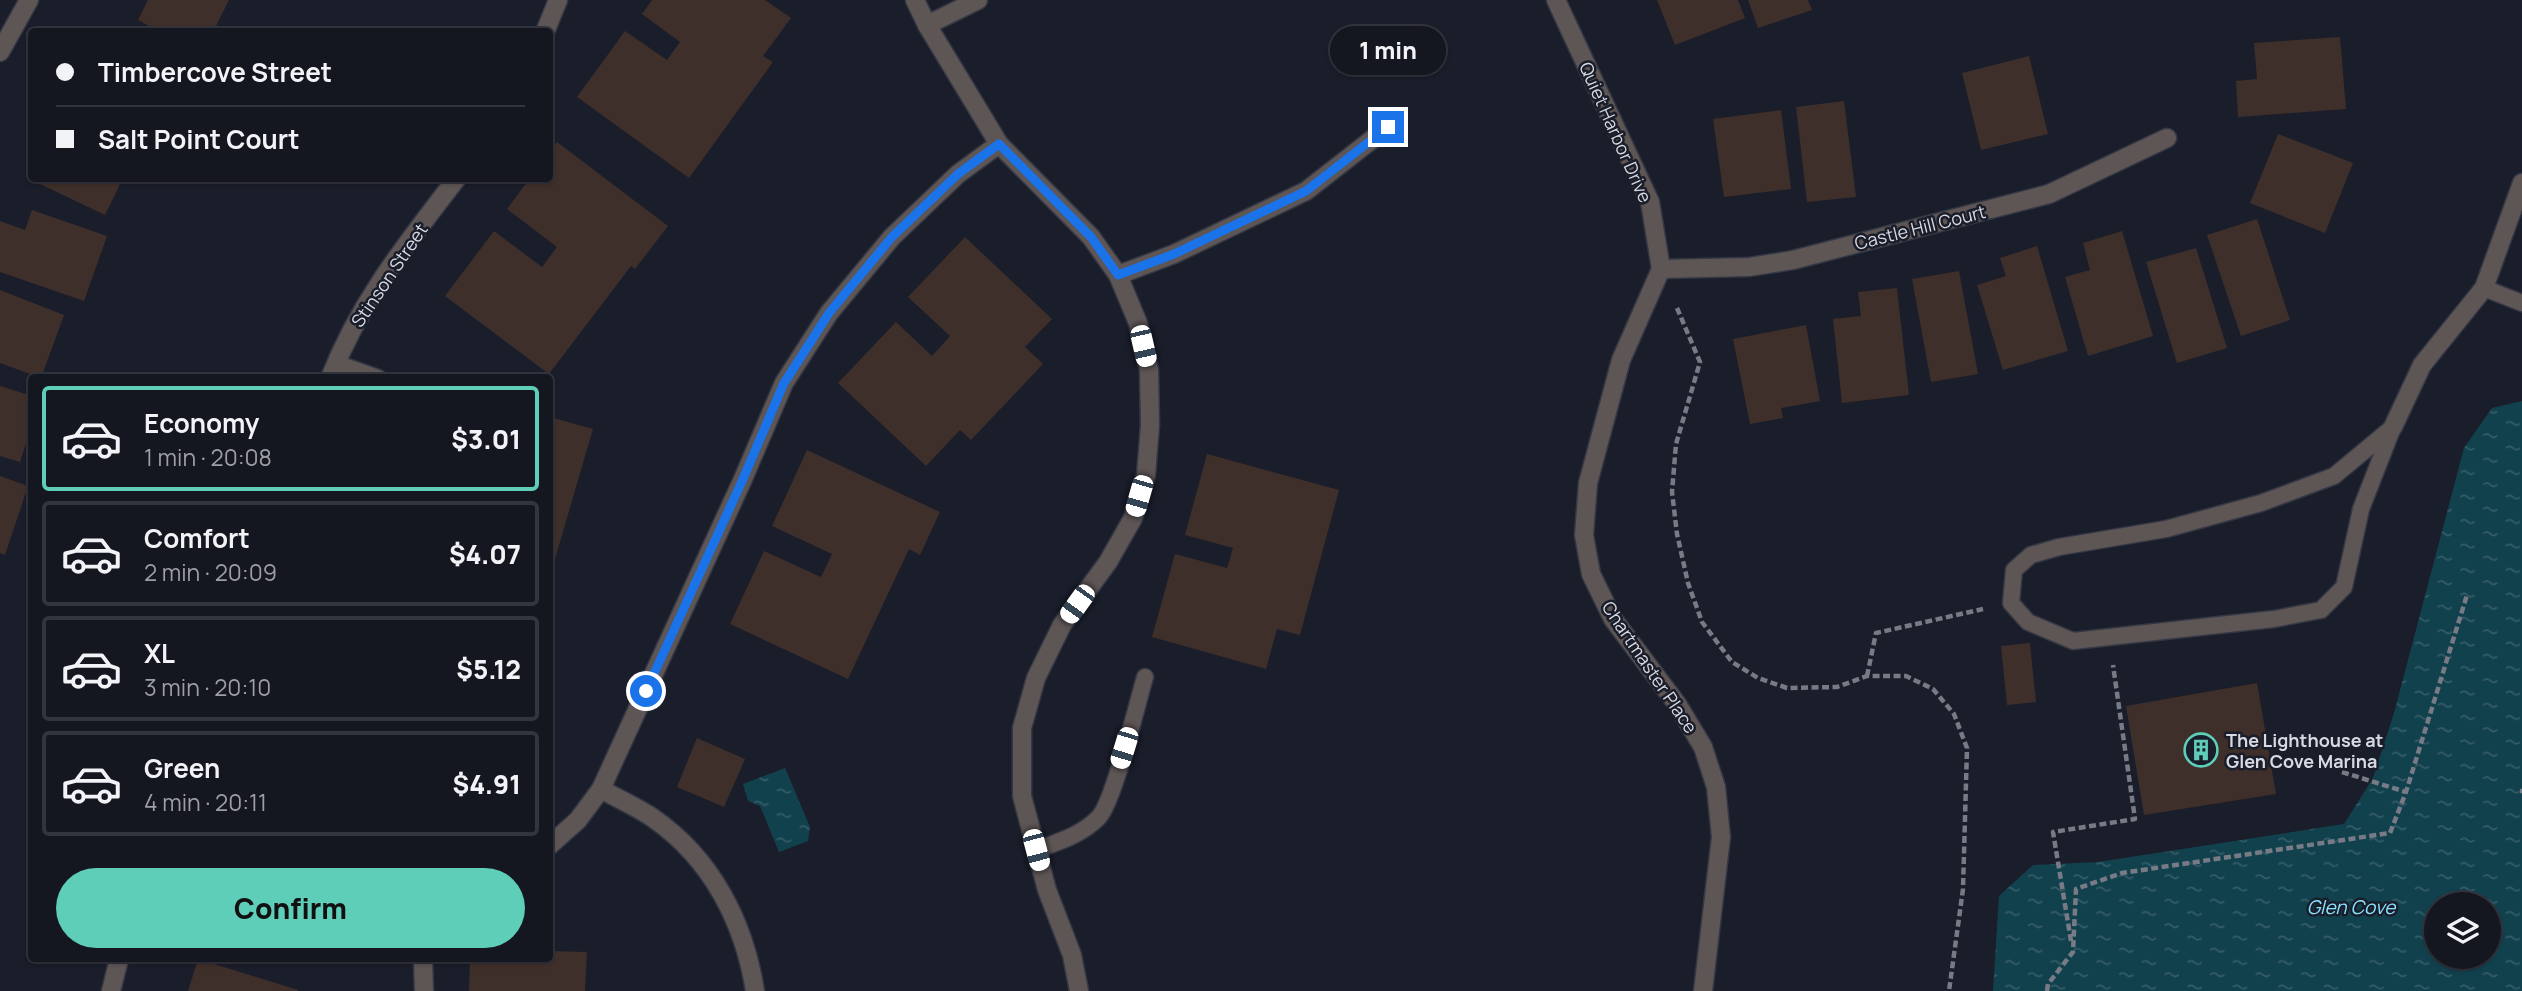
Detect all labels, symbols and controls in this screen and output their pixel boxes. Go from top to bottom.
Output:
callout: 1 min [1330,25,1446,74]
text: 1 min [1359,34,1417,66]
text: Timbercove Street [98,54,332,90]
street label: Quiet Harbor Drive [1574,58,1658,206]
route end [1372,111,1404,143]
text: Salt Point Court [98,121,299,157]
street label: Castle Hill Court [1852,199,1988,255]
street label: Stinson Street [345,218,433,332]
car [1129,323,1158,369]
text: Economy [144,405,259,441]
icon: car [60,407,123,470]
text: $3.01 [451,421,521,457]
text: 1 min · 20:08 [144,441,272,473]
car [1124,473,1155,519]
text: Comfort [144,520,250,556]
icon: car [60,522,123,585]
text: $4.07 [449,536,521,572]
text: 2 min · 20:09 [144,556,277,588]
car [1057,581,1098,627]
street label: Chartmaster Place [1597,596,1703,738]
text: XL [144,635,175,671]
icon: car [60,637,123,700]
text: $5.12 [456,651,521,687]
text: 3 min · 20:10 [144,671,271,703]
route start [630,675,662,707]
car [1108,725,1141,771]
place label: The Lighthouse at Glen Cove Marina [2226,728,2383,773]
building icon: The Lighthouse at Glen Cove Marina [2182,731,2220,769]
text: Green [144,750,220,786]
icon: car [60,752,123,815]
text: $4.91 [453,766,521,802]
text: 4 min · 20:11 [144,786,267,818]
car [1021,827,1052,873]
button: Confirm [56,868,525,948]
map controls [2424,892,2501,969]
button: layers [2424,892,2501,969]
water label: Glen Cove [2307,894,2397,920]

